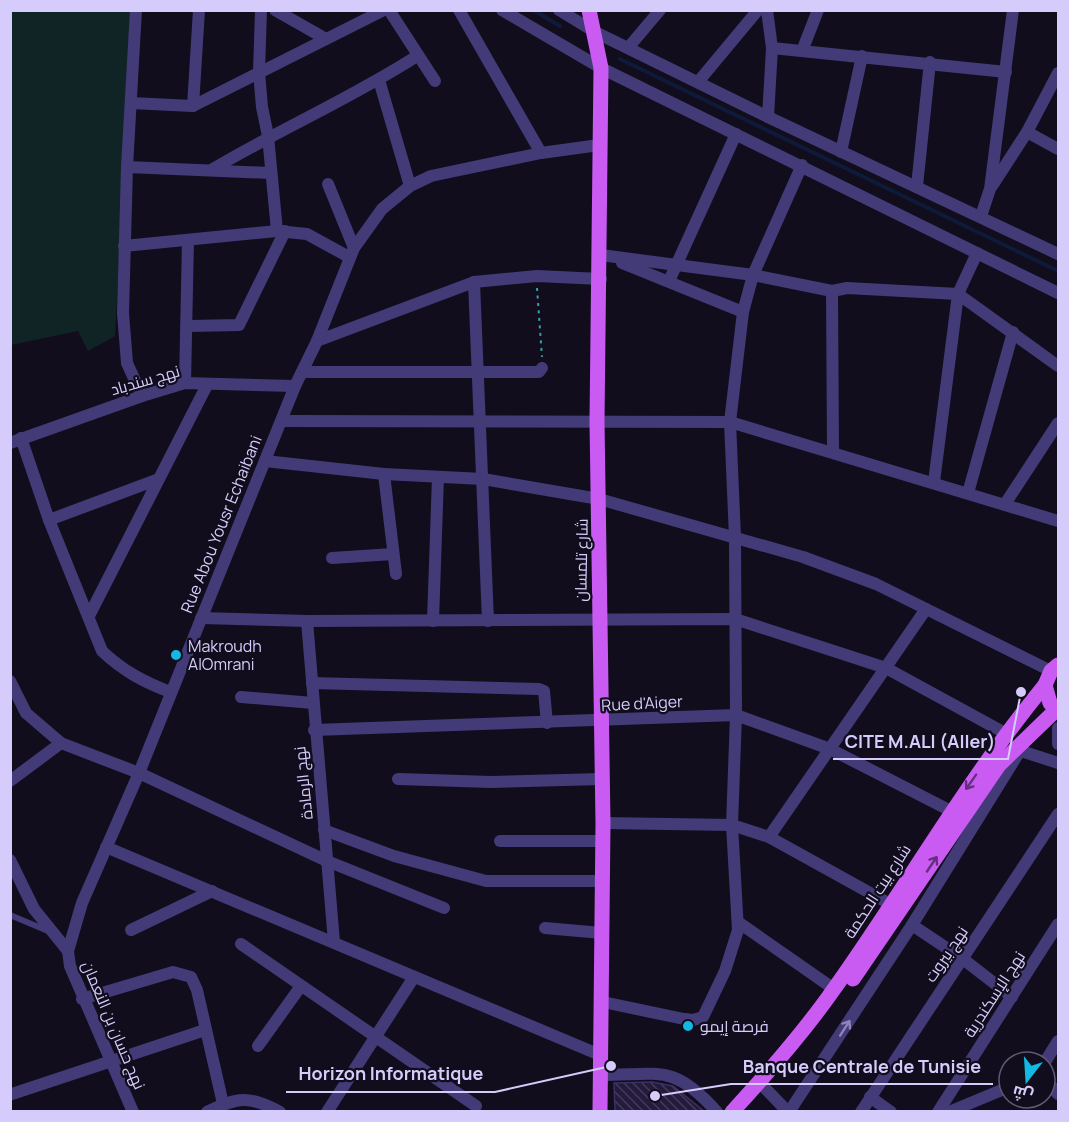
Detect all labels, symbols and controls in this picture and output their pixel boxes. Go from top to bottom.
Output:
street label: نهج سندباد [108,360,183,401]
street label: Rue Abou Yousr Echaibani [175,432,267,616]
street label: شارع تلمسان [569,518,594,602]
place label: Makroudh AlOmrani [188,635,262,675]
marker: Makroudh AlOmrani [169,648,183,662]
street label: Rue d'Aiger [601,690,684,716]
callout: CITE M.ALI (Aller) [833,723,1008,759]
text: CITE M.ALI (Aller) [845,729,995,753]
street label: نهج الرمادة [288,745,319,821]
one-way arrow [965,773,977,790]
street label: شارع بيت الحكمة [838,840,917,943]
one-way arrow [926,856,938,872]
street label: نهج بيروت [919,922,974,987]
street label: نهج الإسكندرية [958,947,1031,1042]
street label: نهج حسان بن النعمان [76,957,151,1093]
place label: فرصة إيمو [700,1015,769,1037]
marker: فرصة إيمو [681,1019,695,1033]
one-way arrow [838,1019,851,1036]
callout: Banque Centrale de Tunisie [731,1048,993,1084]
north arrow [997,1050,1057,1110]
text: Banque Centrale de Tunisie [743,1054,981,1078]
callout: Horizon Informatique [286,1056,495,1092]
text: Horizon Informatique [299,1061,484,1085]
text: ش [1010,1081,1036,1108]

